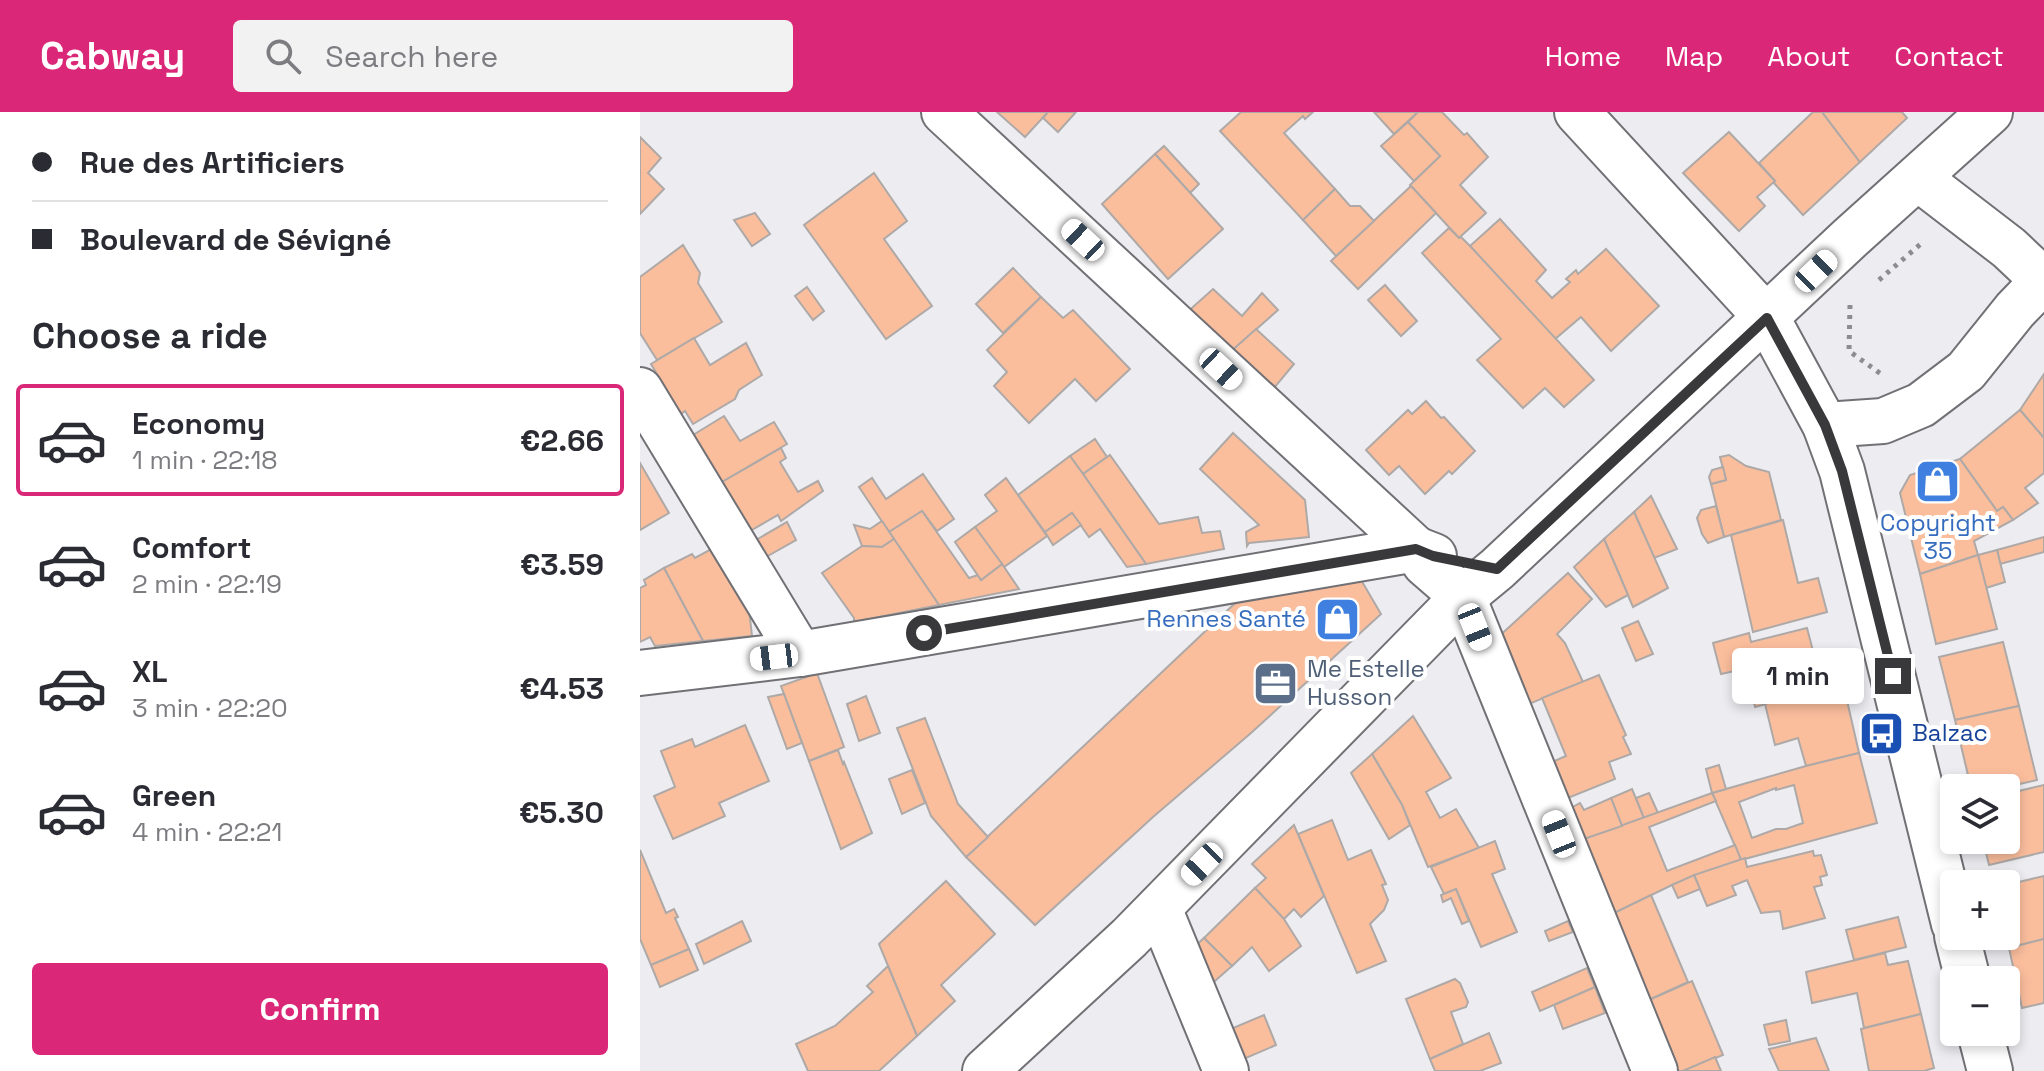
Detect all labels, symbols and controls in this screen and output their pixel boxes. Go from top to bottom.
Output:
search box [233,20,793,92]
text: Cabway [40,32,185,80]
icon: search [261,34,305,78]
text: Search here [325,37,498,76]
text: Home [1545,38,1621,74]
text: Map [1665,38,1723,74]
text: About [1767,38,1850,74]
text: Contact [1894,38,2004,74]
text: Rue des Artificiers [80,143,345,182]
car [1057,215,1109,265]
text: Boulevard de Sévigné [80,220,392,259]
car [1790,246,1842,296]
text: Choose a ride [32,313,268,359]
car [1195,344,1247,394]
icon: car [36,404,108,476]
text: Economy [132,404,265,443]
text: €2.66 [520,421,604,460]
text: 1 min · 22:18 [132,443,277,477]
shop icon: Copyright 35 [1914,457,1962,505]
place label: Copyright 35 [1880,507,1996,566]
icon: car [36,528,108,600]
text: Comfort [132,528,251,567]
text: €3.59 [520,545,604,584]
text: 2 min · 22:19 [132,567,282,601]
shop icon: Rennes Santé [1313,595,1361,643]
car [1455,600,1495,654]
place label: Rennes Santé [1147,603,1306,634]
route start [906,615,942,651]
car [749,642,799,672]
callout: 1 min [1733,648,1865,704]
icon: car [36,652,108,724]
text: XL [132,652,168,691]
place label: Me Estelle Husson [1307,653,1425,712]
route end [1875,658,1911,694]
office icon: Me Estelle Husson [1252,659,1300,707]
text: 1 min [1766,659,1830,693]
text: €4.53 [519,669,604,708]
text: 3 min · 22:20 [132,691,288,725]
bus stop icon: Balzac [1857,709,1905,757]
place label: Balzac [1912,717,1988,748]
map controls [1940,774,2020,1046]
button: layers [1940,774,2020,854]
icon: car [36,776,108,848]
text: Green [132,776,216,815]
text: €5.30 [519,793,604,832]
car [1539,807,1579,861]
text: 4 min · 22:21 [132,815,282,849]
car [1177,838,1227,890]
button: + [1940,870,2020,950]
button: Confirm [32,963,608,1055]
button: − [1940,966,2020,1046]

